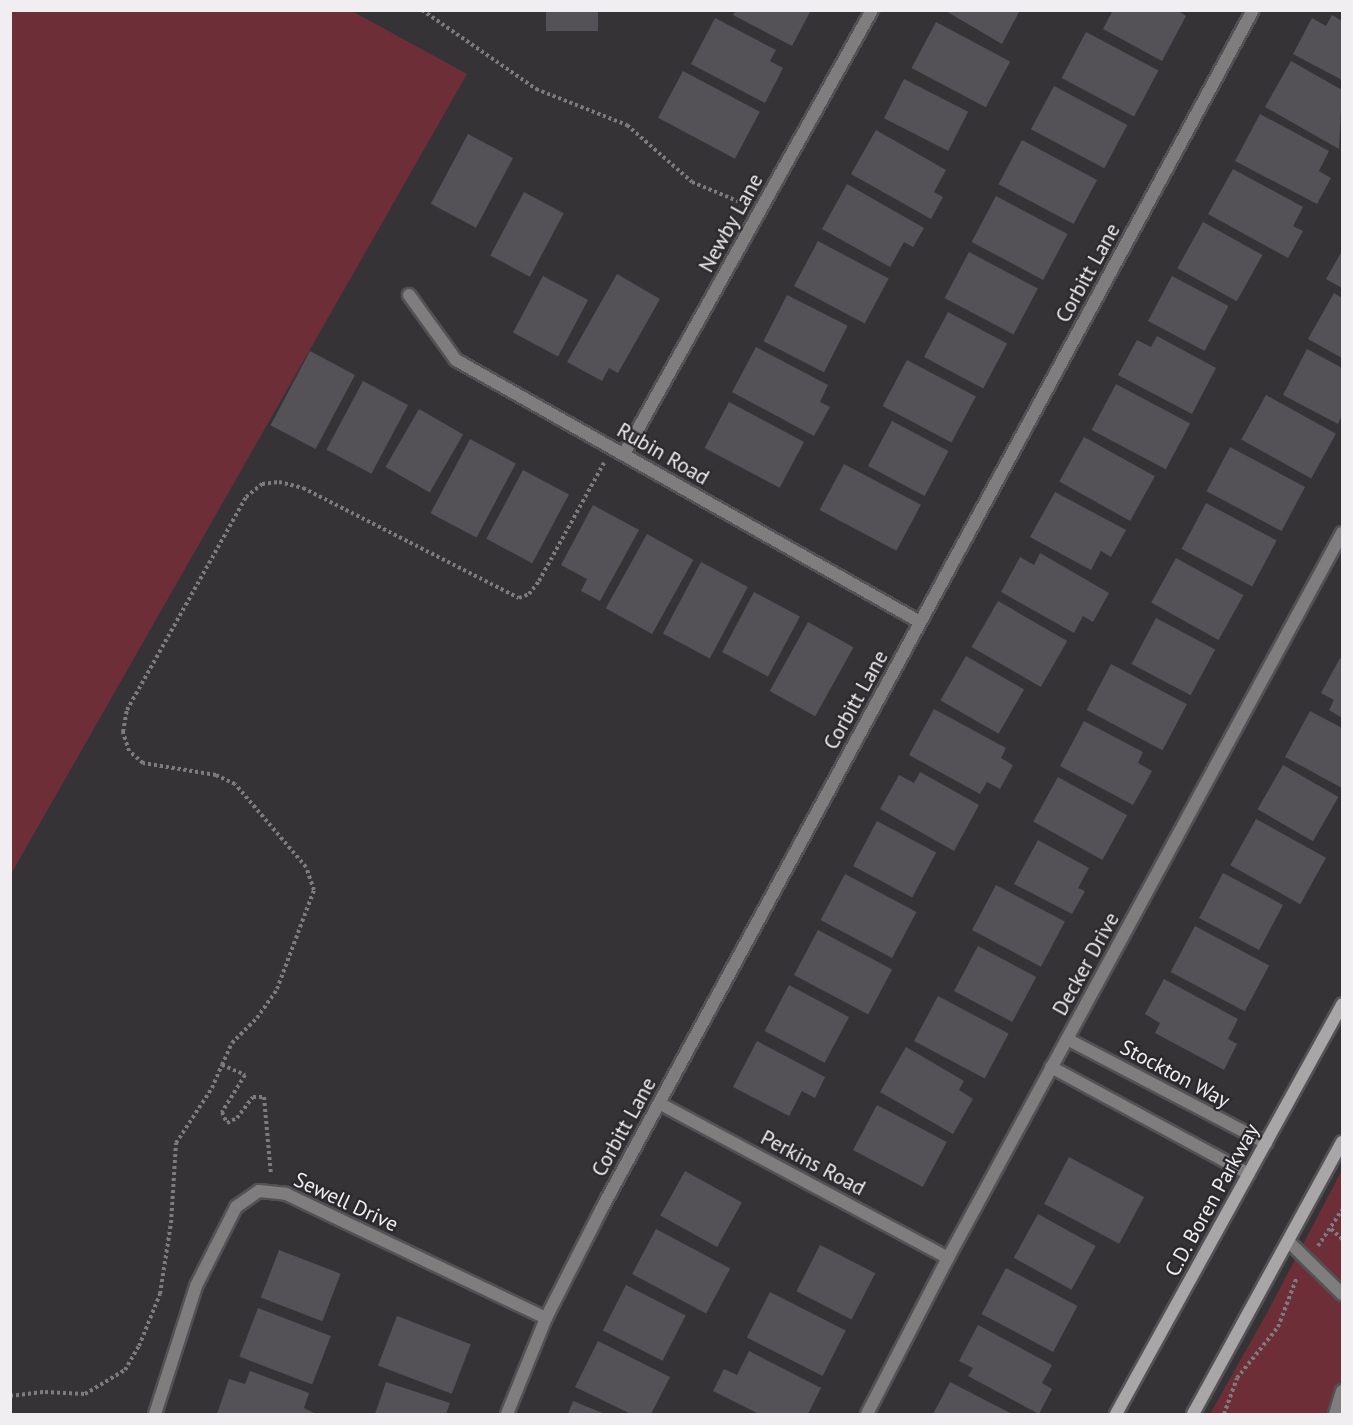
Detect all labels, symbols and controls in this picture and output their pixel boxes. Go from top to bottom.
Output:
street label: Newby Lane [693,169,769,277]
street label: Corbitt Lane [1050,219,1126,327]
street label: Rubin Road [612,418,714,490]
street label: Corbitt Lane [818,646,894,754]
street label: Decker Drive [1047,908,1125,1020]
street label: Stockton Way [1116,1035,1234,1113]
street label: Corbitt Lane [586,1073,662,1181]
street label: C.D. Boren Parkway [1159,1119,1265,1281]
street label: Perkins Road [756,1125,870,1201]
street label: Sewell Drive [290,1167,402,1237]

